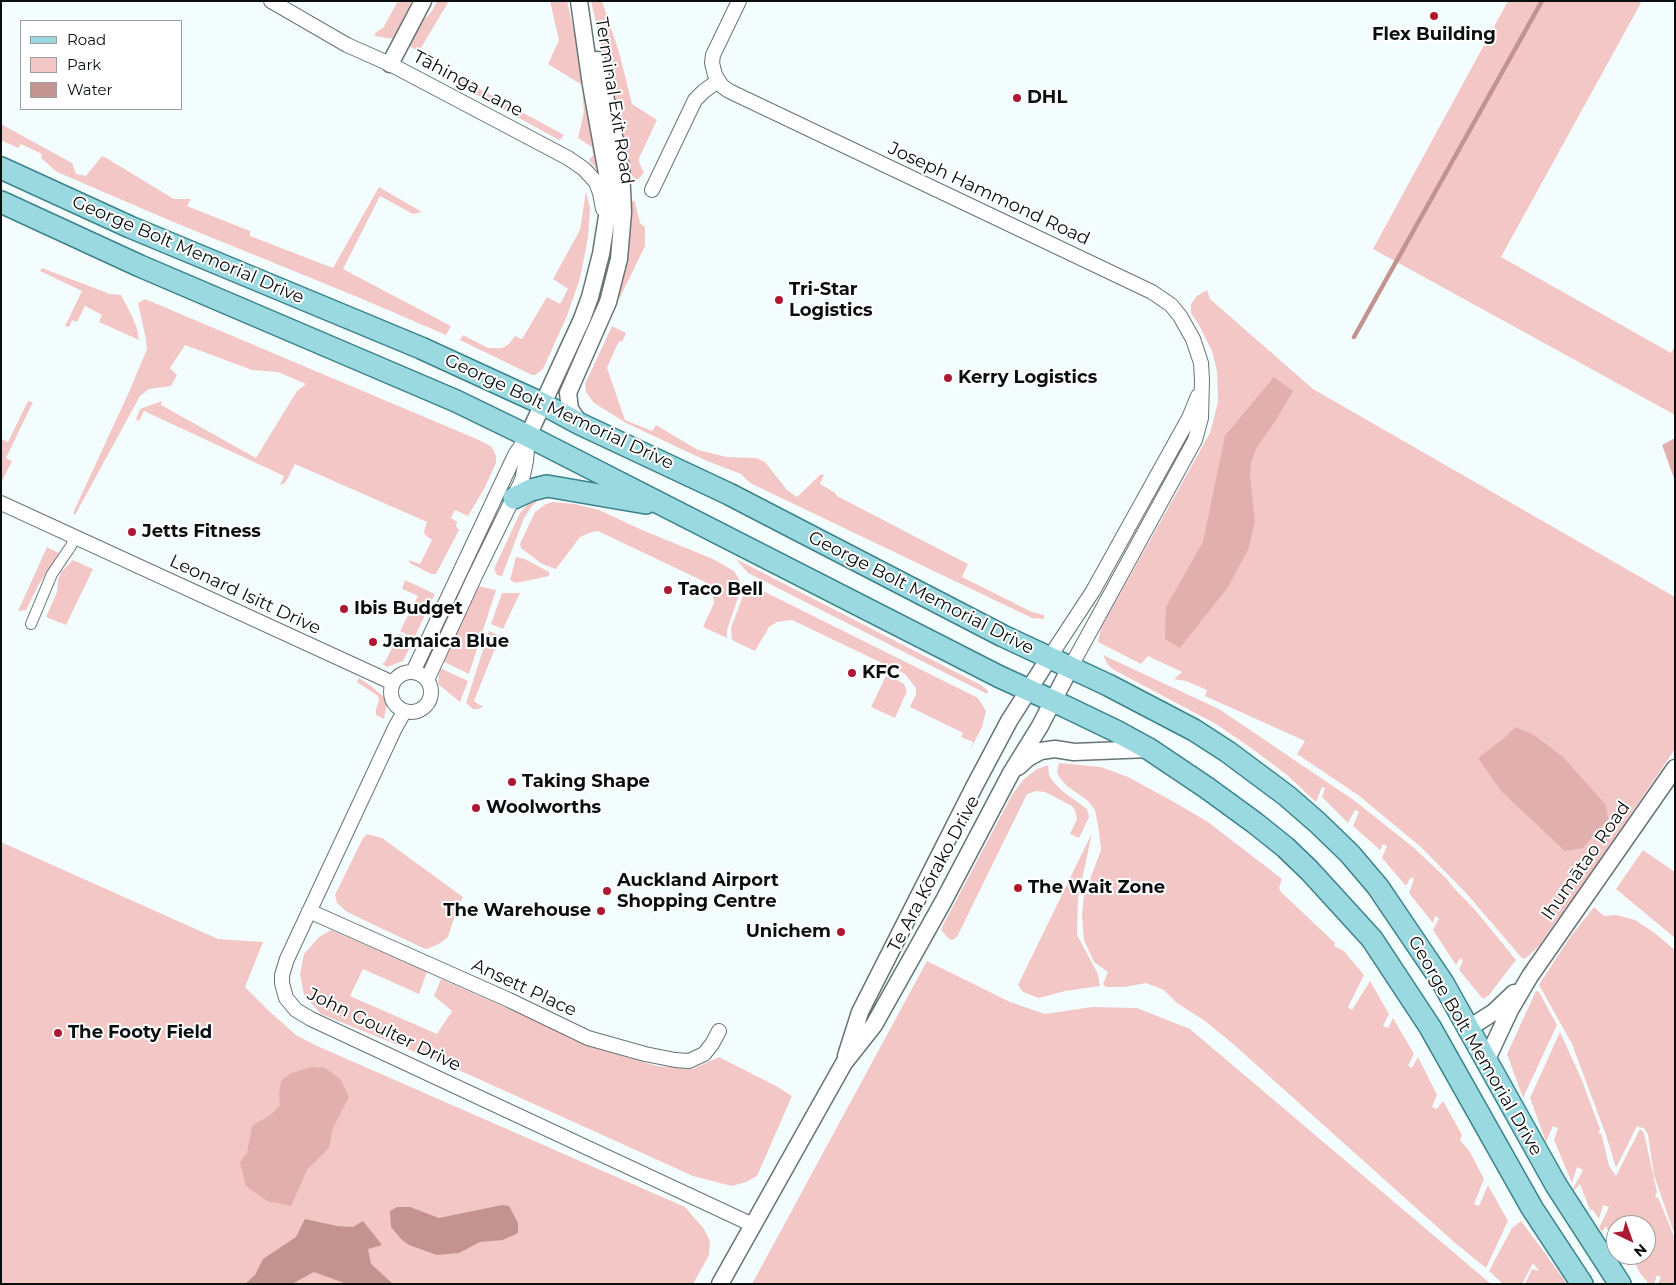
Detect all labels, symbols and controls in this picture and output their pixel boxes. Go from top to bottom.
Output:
marker: Flex Building [1428,10,1440,22]
street label: Terminal Exit Road [590,16,638,186]
legend [20,20,182,110]
place label: Flex Building [1372,24,1496,46]
text: Road [67,30,106,49]
street label: Tāhinga Lane [409,46,527,122]
text: Park [67,55,101,74]
text: Water [67,80,113,99]
place label: DHL [1027,87,1067,109]
marker: DHL [1011,92,1023,104]
street label: Joseph Hammond Road [885,138,1093,250]
street label: George Bolt Memorial Drive [69,191,307,309]
place label: Tri-Star Logistics [789,279,873,322]
marker: Tri-Star Logistics [773,294,785,306]
street label: George Bolt Memorial Drive [441,349,677,475]
place label: Kerry Logistics [958,367,1097,389]
marker: Kerry Logistics [942,372,954,384]
place label: Jetts Fitness [142,521,261,543]
marker: Jetts Fitness [126,526,138,538]
street label: George Bolt Memorial Drive [805,527,1037,659]
street label: Leonard Isitt Drive [166,550,324,640]
place label: Taco Bell [678,579,763,601]
marker: Taco Bell [662,584,674,596]
place label: Ibis Budget [354,598,463,620]
marker: Ibis Budget [338,603,350,615]
place label: Jamaica Blue [383,631,509,653]
marker: Jamaica Blue [367,636,379,648]
place label: KFC [862,662,900,684]
marker: KFC [846,667,858,679]
place label: Taking Shape [522,771,650,793]
marker: Taking Shape [506,776,518,788]
street label: Te Ara Kōrako Drive [884,792,984,956]
place label: Woolworths [486,797,601,819]
street label: Ihumātao Road [1537,797,1635,925]
marker: Woolworths [470,802,482,814]
place label: Auckland Airport Shopping Centre [617,870,779,912]
place label: The Wait Zone [1028,877,1165,899]
marker: The Wait Zone [1012,882,1024,894]
marker: Auckland Airport Shopping Centre [601,885,613,897]
place label: The Warehouse [443,900,591,922]
marker: The Warehouse [595,905,607,917]
place label: Unichem [746,921,831,943]
marker: Unichem [835,926,847,938]
street label: George Bolt Memorial Drive [1403,932,1547,1160]
street label: Ansett Place [468,954,580,1022]
street label: John Goulter Drive [304,983,464,1077]
place label: The Footy Field [68,1022,212,1044]
marker: The Footy Field [52,1027,64,1039]
north arrow [1606,1215,1656,1265]
text: N [1630,1240,1651,1261]

